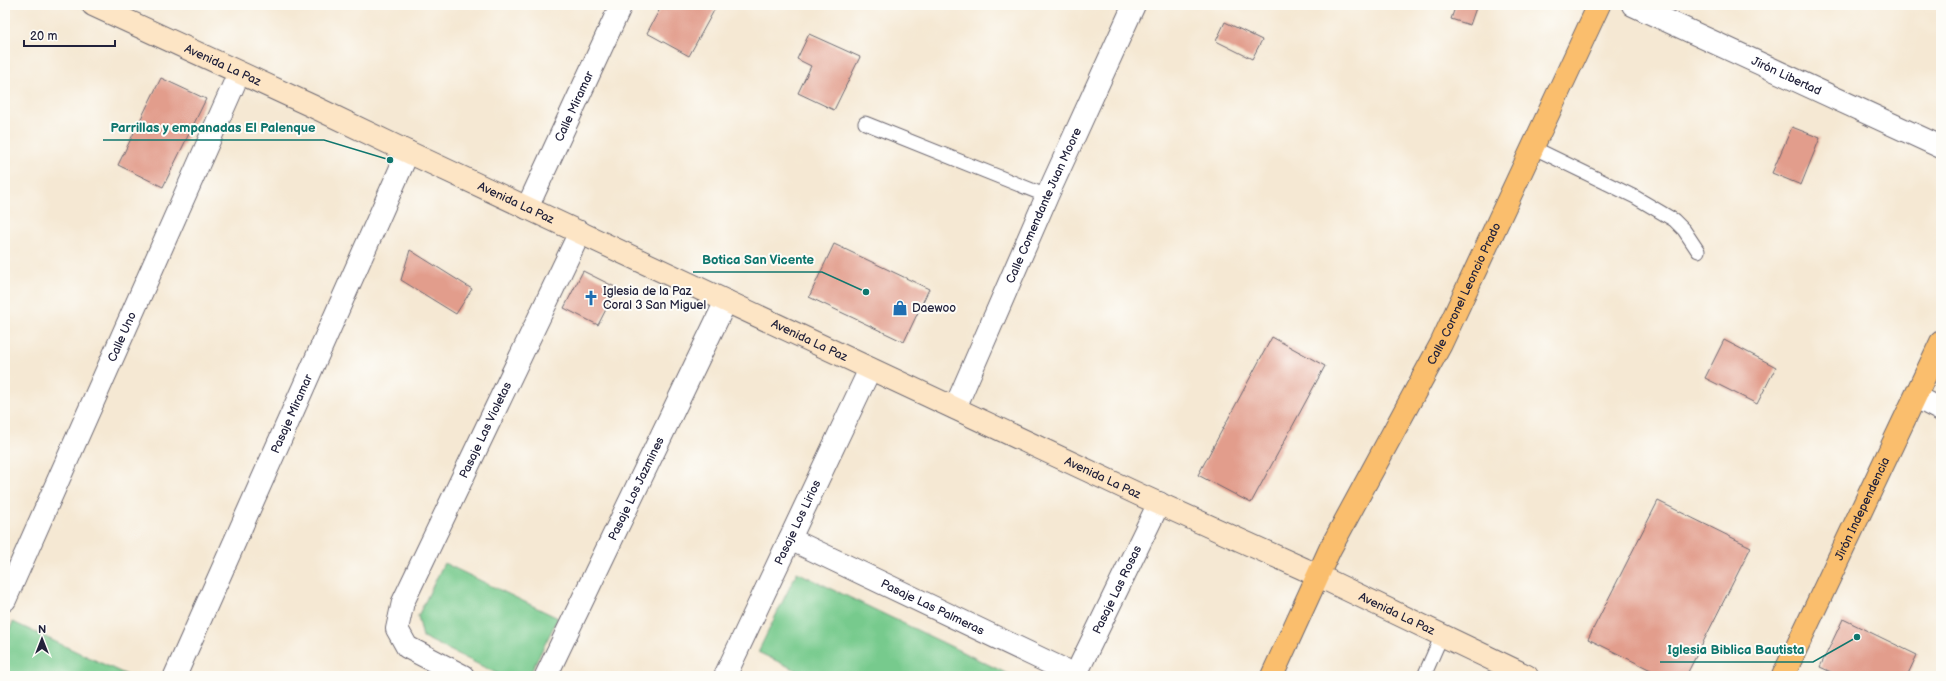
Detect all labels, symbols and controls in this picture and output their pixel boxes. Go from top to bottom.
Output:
scale bar [24,22,115,48]
text: 20 m [30,29,57,44]
street label: Avenida La Paz [182,41,263,90]
street label: Jirón Libertad [1749,54,1824,99]
street label: Calle Miramar [552,68,598,144]
callout: Parrillas y empanadas El Palenque [103,115,324,140]
text: Parrillas y empanadas El Palenque [111,120,316,136]
street label: Calle Comendante Juan Moore [1003,126,1085,286]
street label: Avenida La Paz [475,179,557,228]
street label: Calle Coronel Leoncio Prado [1424,220,1505,368]
callout: Botica San Vicente [693,247,822,272]
text: Botica San Vicente [702,252,815,268]
place label: Iglesia de la Paz Coral 3 San Miguel [603,284,706,313]
church icon: Iglesia de la Paz Coral 3 San Miguel [582,289,600,307]
shop icon: Daewoo [891,299,909,317]
place label: Daewoo [912,301,956,316]
street label: Calle Uno [105,309,140,364]
street label: Avenida La Paz [769,316,850,365]
street label: Pasaje Miramar [268,371,316,456]
street label: Pasaje Las Violetas [456,380,515,481]
street label: Pasaje Los Jazmines [605,434,668,543]
street label: Avenida La Paz [1062,454,1143,502]
street label: Jirón Independencia [1832,455,1893,563]
street label: Pasaje Los Lirios [772,478,825,567]
street label: Pasaje Las Rosas [1090,543,1145,637]
street label: Pasaje Las Palmeras [878,576,987,639]
street label: Avenida La Paz [1356,589,1437,639]
north arrow [22,619,62,659]
text: N [38,623,46,636]
callout: Iglesia Biblica Bautista [1660,637,1813,662]
text: Iglesia Biblica Bautista [1667,642,1805,658]

